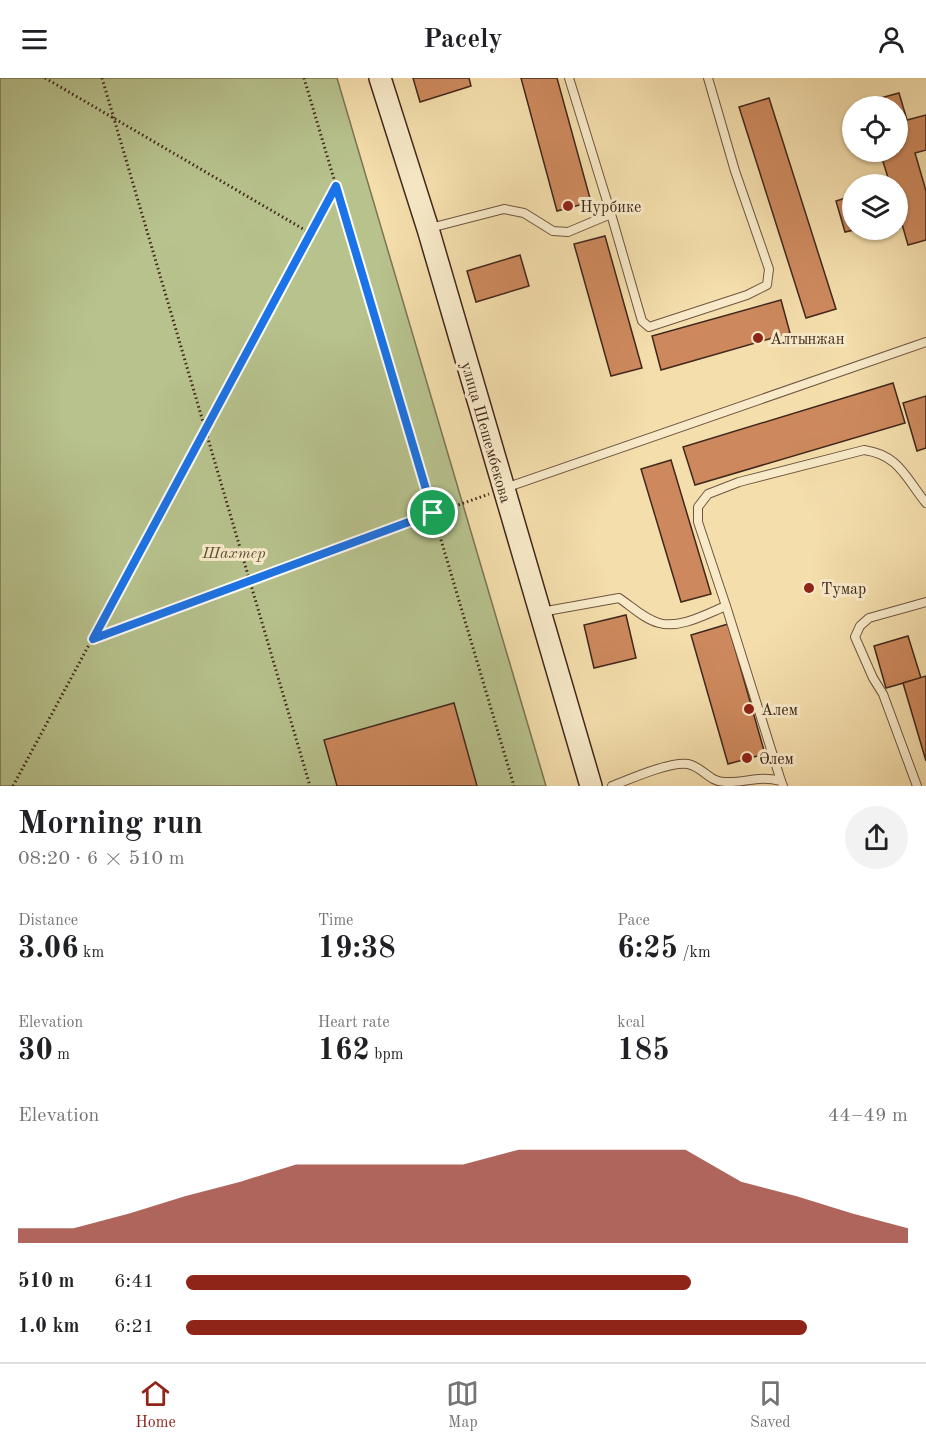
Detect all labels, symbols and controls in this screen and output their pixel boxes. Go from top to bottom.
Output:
icon: menu [18,23,51,56]
icon: person [875,23,908,56]
text: Pacely [423,26,503,53]
map controls [842,96,908,240]
button: locate [842,96,908,162]
button: layers [842,174,908,240]
marker: Нурбике [561,199,575,213]
place label: Нурбике [580,200,641,216]
marker: Алтынжан [751,331,765,345]
place label: Алтынжан [770,332,845,348]
street label: улица Шешембекова [457,360,513,505]
pin [407,487,458,538]
icon: arrive [416,496,449,529]
park label: Шахтер [201,546,266,562]
marker: Тумар [802,581,816,595]
place label: Тумар [821,582,866,598]
marker: Алем [742,702,756,716]
place label: Алем [761,703,798,719]
marker: Әлем [740,751,754,765]
place label: Әлем [759,752,794,768]
button: share [845,806,908,869]
text: Morning run [18,808,203,841]
text: 08:20 · 6 × 510 m [18,849,185,869]
text: Distance [18,913,78,929]
text: Time [318,913,353,929]
text: Pace [617,913,650,929]
text: 3.06 [18,934,79,964]
text: 19:38 [318,934,396,964]
text: 6:25 [617,934,678,964]
text: km [79,945,104,961]
text: /km [678,945,711,961]
text: Elevation [18,1015,83,1031]
text: Heart rate [318,1015,390,1031]
text: kcal [617,1015,645,1031]
text: 30 [18,1036,53,1066]
text: 162 [318,1036,370,1066]
text: 185 [617,1036,670,1066]
text: m [53,1047,70,1063]
text: bpm [370,1047,404,1063]
text: Elevation [18,1106,99,1126]
text: 44–49 m [828,1106,908,1126]
text: 510 m [18,1272,74,1292]
text: 6:41 [114,1272,154,1292]
text: 1.0 km [18,1317,80,1337]
text: 6:21 [114,1317,154,1337]
tab: Home [135,1377,176,1433]
tab: Map [446,1377,479,1433]
tab: Saved [750,1377,791,1433]

